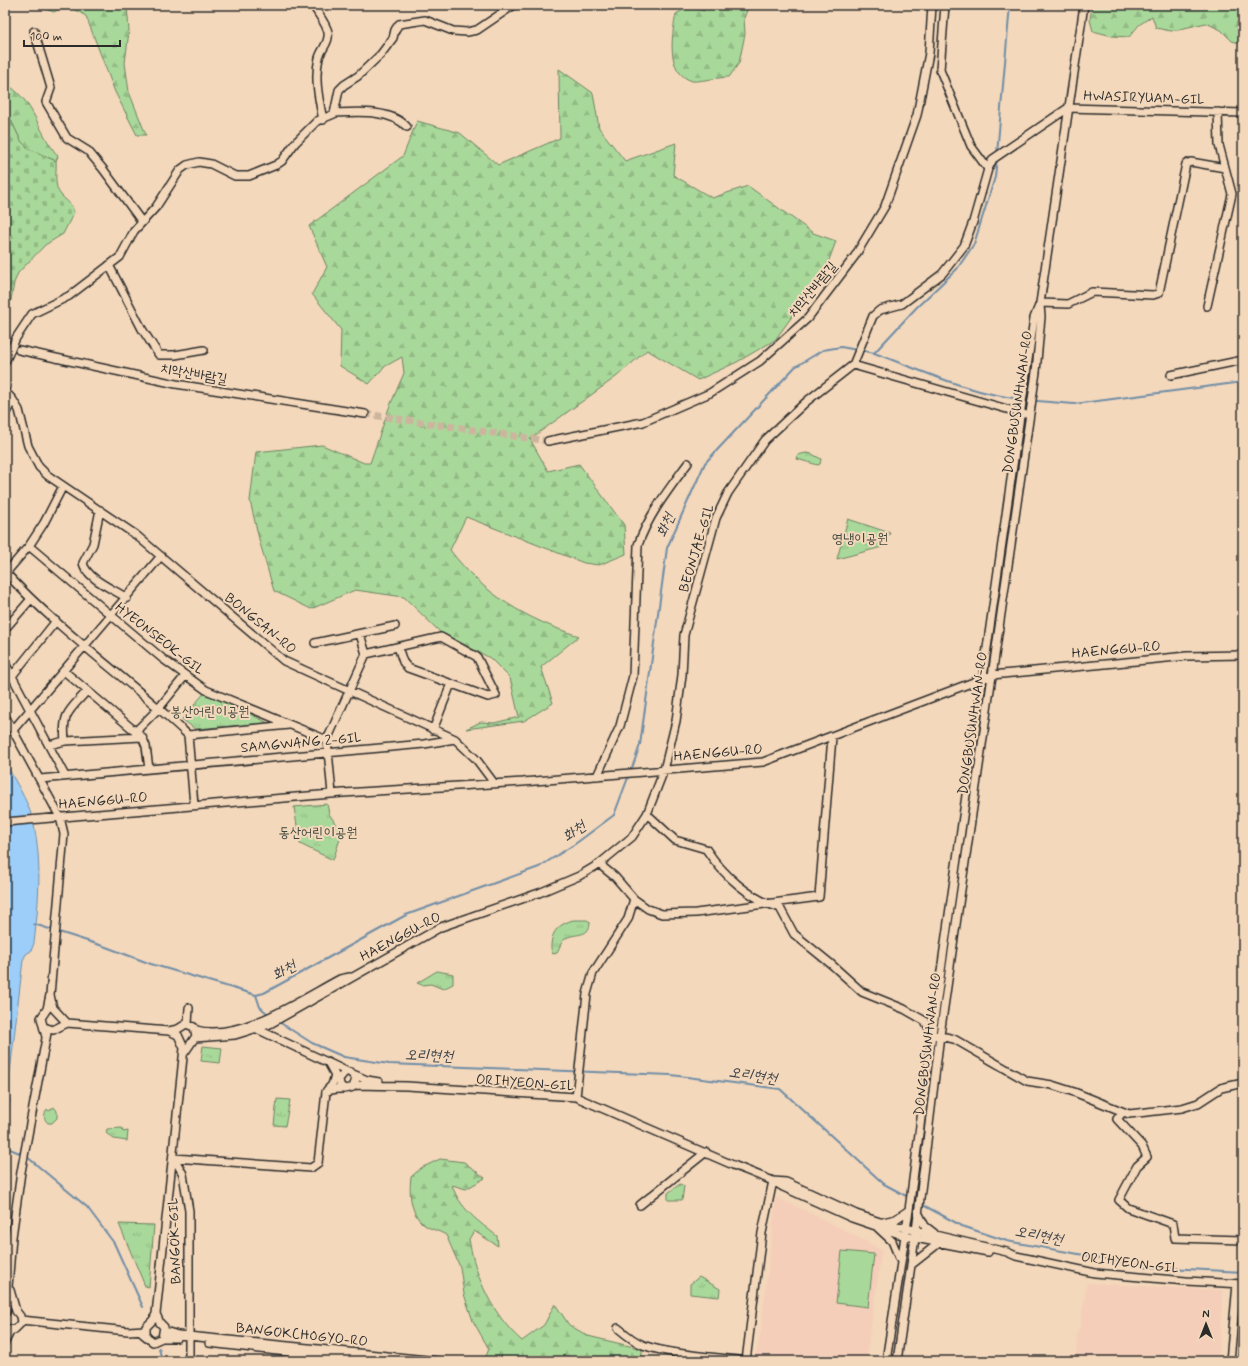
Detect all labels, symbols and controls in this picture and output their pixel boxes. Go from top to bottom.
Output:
scale bar [24,22,120,48]
text: 100 m [30,29,62,45]
street label: HWASIRYUAM-GIL [1083,87,1205,109]
street label: 치악산바람길 [784,257,842,321]
street label: DONGBUSUNHWAN-RO [999,329,1037,475]
street label: 치악산바람길 [159,359,229,389]
street label: BEONJAE-GIL [675,502,719,594]
water label: 화천 [652,509,681,541]
park label: 영냉이공원 [832,530,888,548]
street label: BONGSAN-RO [221,589,300,658]
street label: HYEONSEOK-GIL [111,598,208,679]
street label: HAENGGU-RO [1071,637,1161,663]
street label: DONGBUSUNHWAN-RO [954,650,992,796]
park label: 봉산어린이공원 [171,703,249,721]
street label: SAMGWANG 2-GIL [240,729,362,757]
street label: HAENGGU-RO [673,740,763,766]
street label: HAENGGU-RO [58,788,148,814]
water label: 화천 [559,816,592,847]
park label: 동산어린이공원 [279,824,357,842]
street label: HAENGGU-RO [357,908,444,966]
water label: 화천 [269,955,302,985]
street label: DONGBUSUNHWAN-RO [910,971,946,1117]
water label: 오리현천 [404,1045,455,1067]
water label: 오리현천 [727,1062,780,1090]
street label: ORIHYEON-GIL [475,1071,575,1095]
street label: BANGOK-GIL [164,1197,186,1285]
water label: 오리현천 [1013,1222,1066,1251]
street label: ORIHYEON-GIL [1080,1248,1180,1278]
north arrow [1186,1304,1226,1344]
text: N [1202,1308,1210,1322]
street label: BANGOKCHOGYO-RO [235,1319,369,1351]

